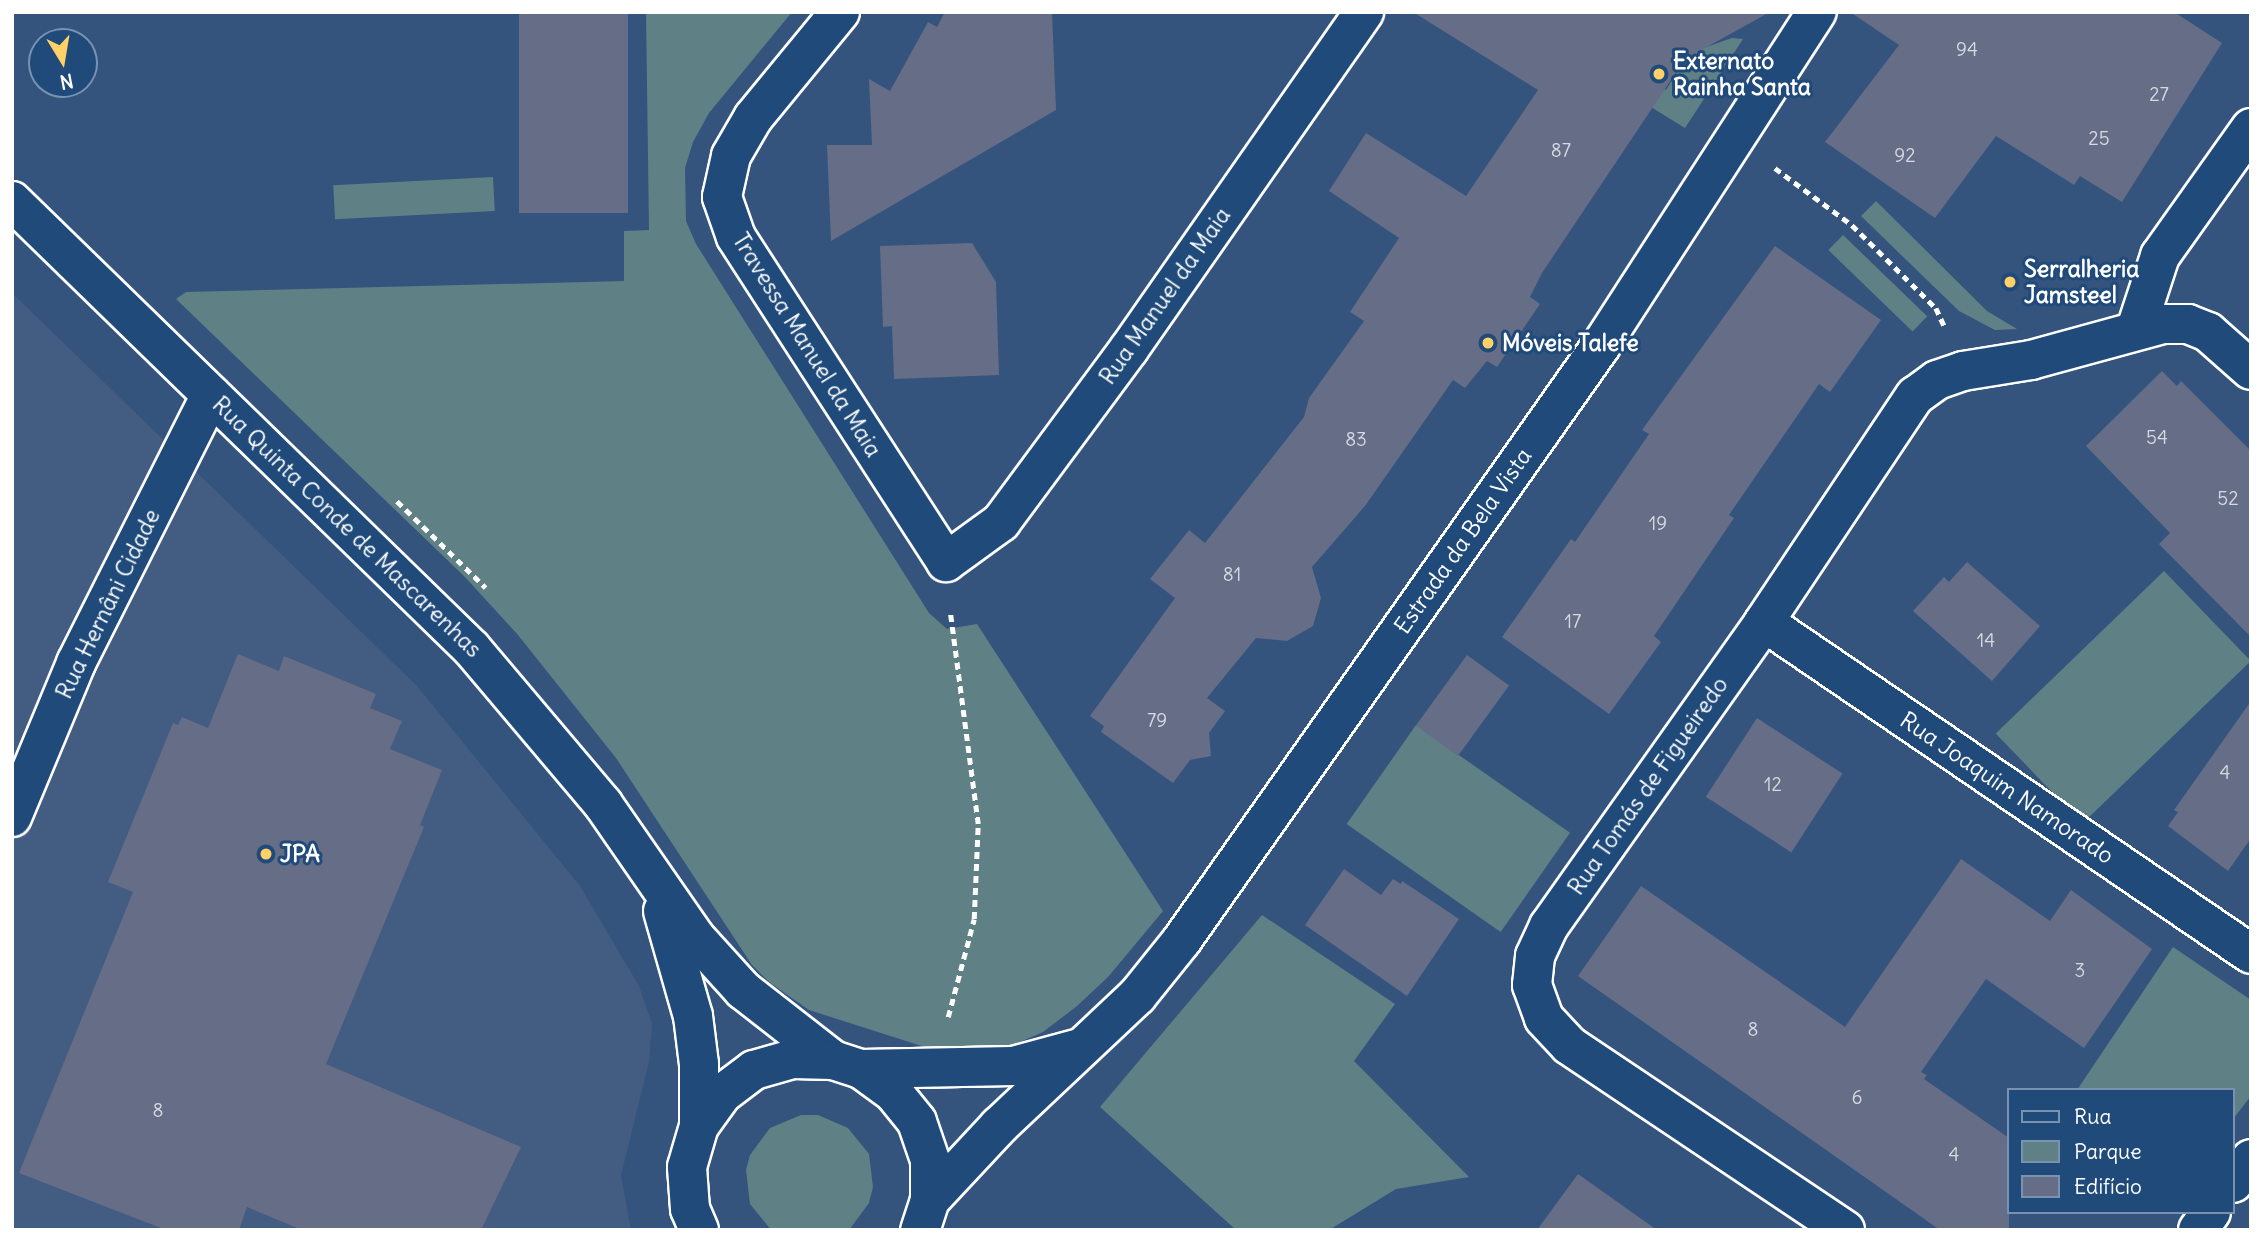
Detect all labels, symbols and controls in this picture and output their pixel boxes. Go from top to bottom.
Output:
north arrow [28,28,98,98]
house number: 94 [1956,39,1978,61]
place label: Externato Rainha Santa [1673,47,1811,101]
marker: Externato Rainha Santa [1651,66,1667,82]
text: N [58,69,75,95]
house number: 27 [2149,84,2169,106]
house number: 25 [2088,128,2110,150]
house number: 87 [1551,140,1571,162]
house number: 92 [1894,145,1916,167]
street label: Rua Manuel da Maia [1094,202,1236,390]
street label: Travessa Manuel da Maia [727,228,887,462]
place label: Serralheria Jamsteel [2024,255,2139,309]
marker: Serralheria Jamsteel [2002,274,2018,290]
place label: Móveis Talefe [1502,329,1639,357]
marker: Móveis Talefe [1480,335,1496,351]
street label: Rua Quinta Conde de Mascarenhas [207,391,487,663]
house number: 54 [2146,427,2168,449]
house number: 83 [1345,429,1367,451]
street label: Estrada da Bela Vista [1389,443,1537,639]
house number: 52 [2217,488,2239,510]
street label: Rua Hernâni Cidade [50,505,166,703]
house number: 19 [1649,513,1667,535]
house number: 81 [1223,564,1241,586]
house number: 17 [1565,611,1581,633]
house number: 14 [1977,630,1995,652]
street label: Rua Tomás de Figueiredo [1562,672,1734,900]
street label: Rua Joaquim Namorado [1895,706,2119,870]
house number: 79 [1147,710,1167,732]
house number: 4 [2220,762,2230,784]
house number: 12 [1764,774,1782,796]
place label: JPA [280,840,320,868]
marker: JPA [258,846,274,862]
house number: 3 [2075,960,2085,982]
house number: 8 [1748,1019,1758,1041]
house number: 6 [1852,1087,1862,1109]
legend [2008,1088,2235,1214]
house number: 8 [153,1100,163,1122]
text: Rua [2074,1103,2111,1130]
text: Parque [2074,1138,2142,1165]
house number: 4 [1949,1144,1959,1166]
text: Edifício [2074,1173,2142,1200]

